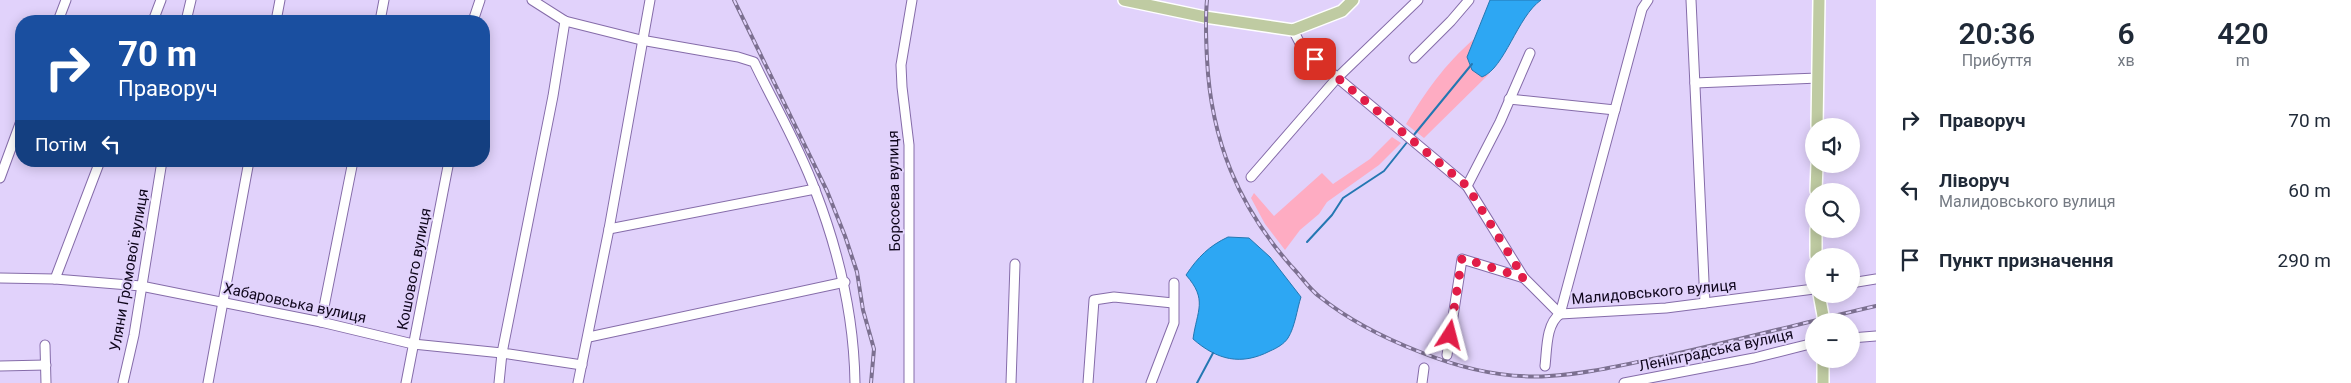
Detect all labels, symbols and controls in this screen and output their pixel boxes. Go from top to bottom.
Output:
text: 20:36 [1958,16,2035,51]
text: 6 [2118,16,2135,51]
text: 420 [2217,16,2269,51]
text: 70 m [118,34,197,75]
icon: right [35,35,100,100]
pin [1294,38,1336,80]
icon: arrive [1301,45,1329,73]
text: Прибуття [1962,51,2032,70]
text: хв [2118,51,2135,70]
text: m [2236,51,2250,70]
text: Праворуч [118,76,218,101]
icon: right [1896,106,1924,134]
text: Праворуч [1939,109,2025,132]
text: 70 m [2288,109,2331,132]
map controls [1805,118,1860,368]
button: sound [1805,118,1860,173]
icon: left [97,130,125,158]
street label: Борсоєва вулиця [884,130,904,252]
text: Потім [35,133,87,156]
text: Ліворуч [1939,169,2010,192]
icon: left [1896,176,1924,204]
text: 60 m [2288,179,2331,202]
button: search [1805,183,1860,238]
street label: Уляни Громової вулиця [106,187,152,353]
text: Малидовського вулиця [1939,192,2116,211]
street label: Кошового вулиця [393,206,435,332]
icon: arrive [1896,246,1924,274]
button: + [1805,248,1860,303]
text: Пункт призначення [1939,249,2114,272]
text: 290 m [2278,249,2331,272]
street label: Малидовського вулиця [1571,276,1737,308]
street label: Хабаровська вулиця [222,279,368,327]
position arrow [1423,308,1475,360]
button: − [1805,313,1860,368]
street label: Ленінградська вулиця [1637,325,1795,375]

